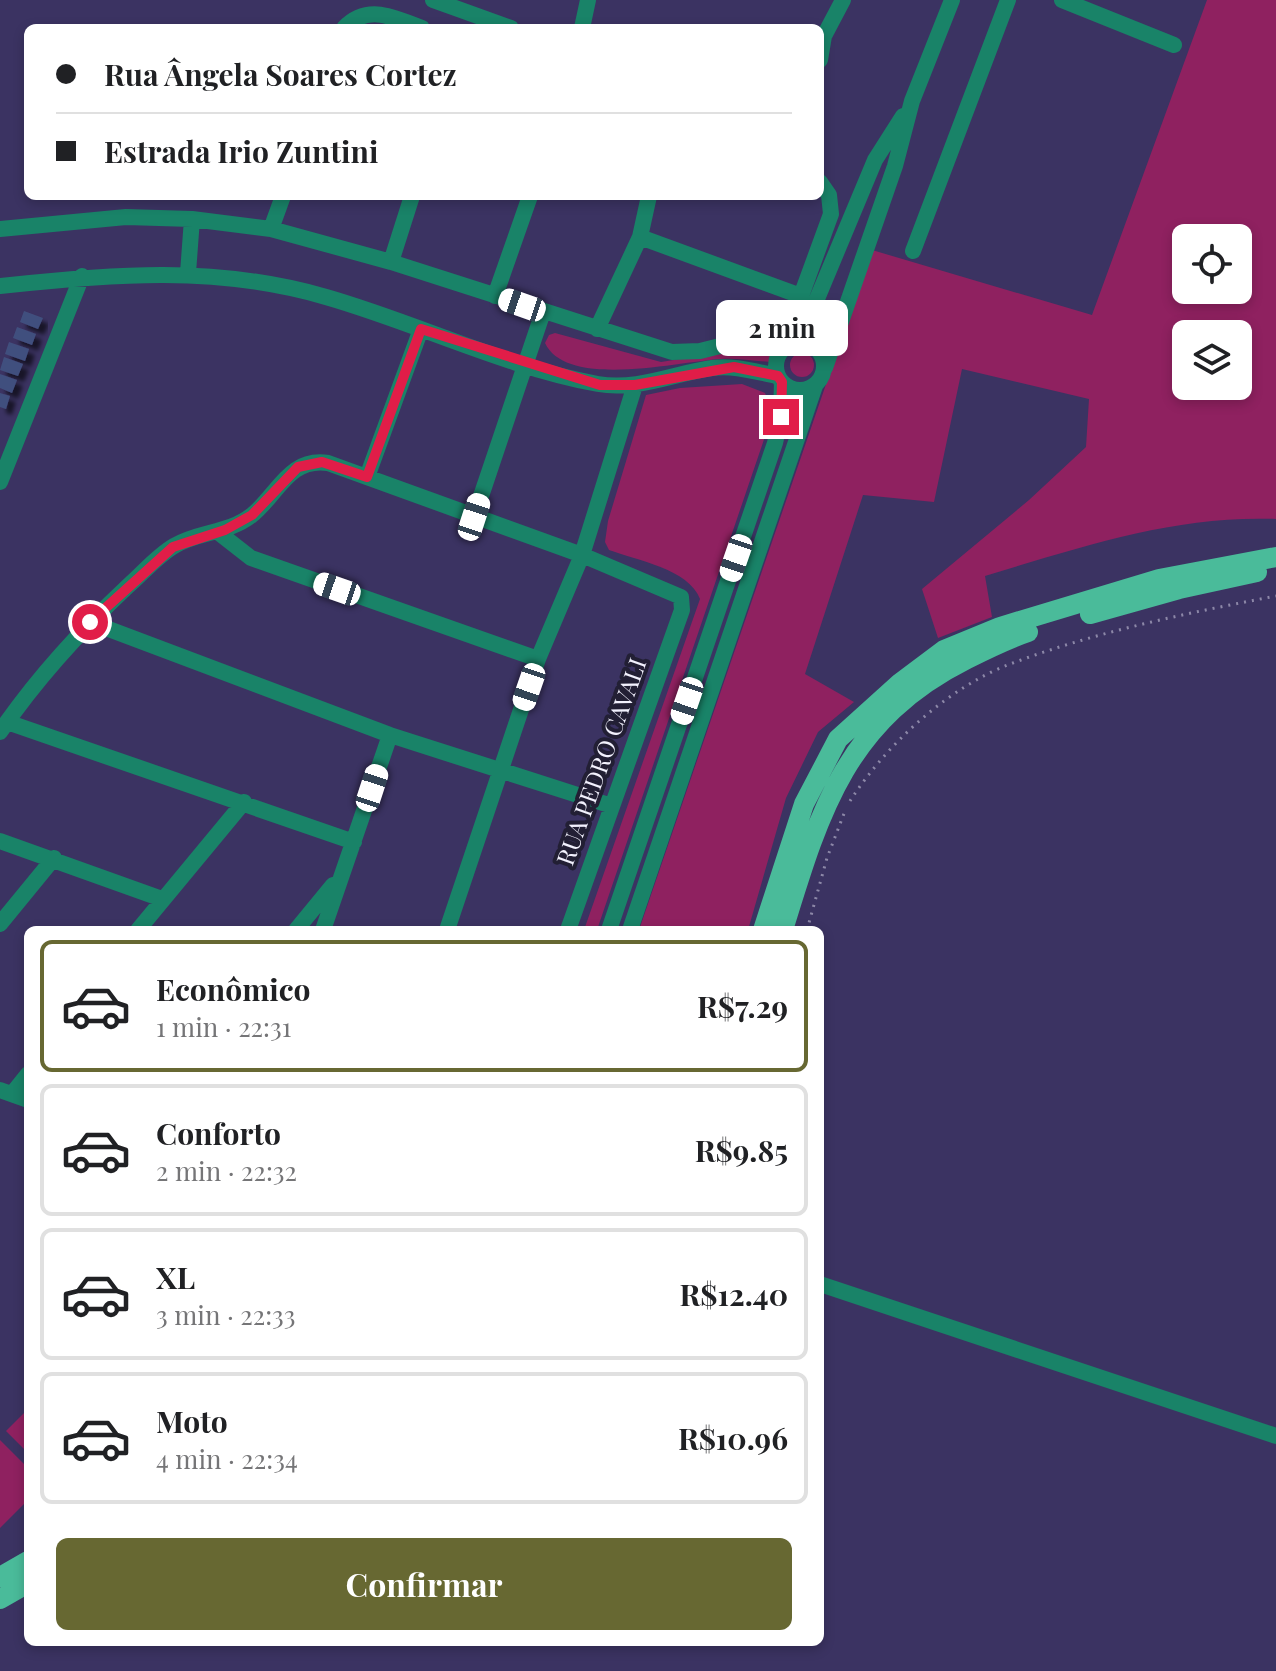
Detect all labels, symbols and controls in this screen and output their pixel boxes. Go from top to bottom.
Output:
text: Rua Ângela Soares Cortez [104,54,457,94]
text: Estrada Irio Zuntini [104,131,378,171]
map controls [1172,224,1252,400]
button: locate [1172,224,1252,304]
car [495,286,549,324]
callout: 2 min [715,301,847,357]
text: 2 min [748,310,816,345]
button: layers [1172,320,1252,400]
route end [763,399,799,435]
car [455,490,493,544]
car [717,531,755,585]
car [310,570,364,608]
route start [72,604,108,640]
street label: RUA PEDRO CAVALI [548,653,652,869]
car [510,660,548,714]
car [668,674,706,728]
car [353,761,391,815]
text: Econômico [156,969,311,1009]
icon: car [60,970,132,1042]
text: R$7.29 [697,986,788,1026]
text: 1 min · 22:31 [156,1009,291,1044]
text: Conforto [156,1113,281,1153]
icon: car [60,1114,132,1186]
text: R$9.85 [695,1130,788,1170]
text: 2 min · 22:32 [156,1153,297,1188]
text: XL [156,1257,195,1297]
icon: car [60,1258,132,1330]
text: R$12.40 [680,1274,788,1314]
text: 3 min · 22:33 [156,1297,296,1332]
text: Moto [156,1401,228,1441]
icon: car [60,1402,132,1474]
text: R$10.96 [678,1418,788,1458]
text: 4 min · 22:34 [156,1441,298,1476]
button: Confirmar [56,1538,792,1630]

